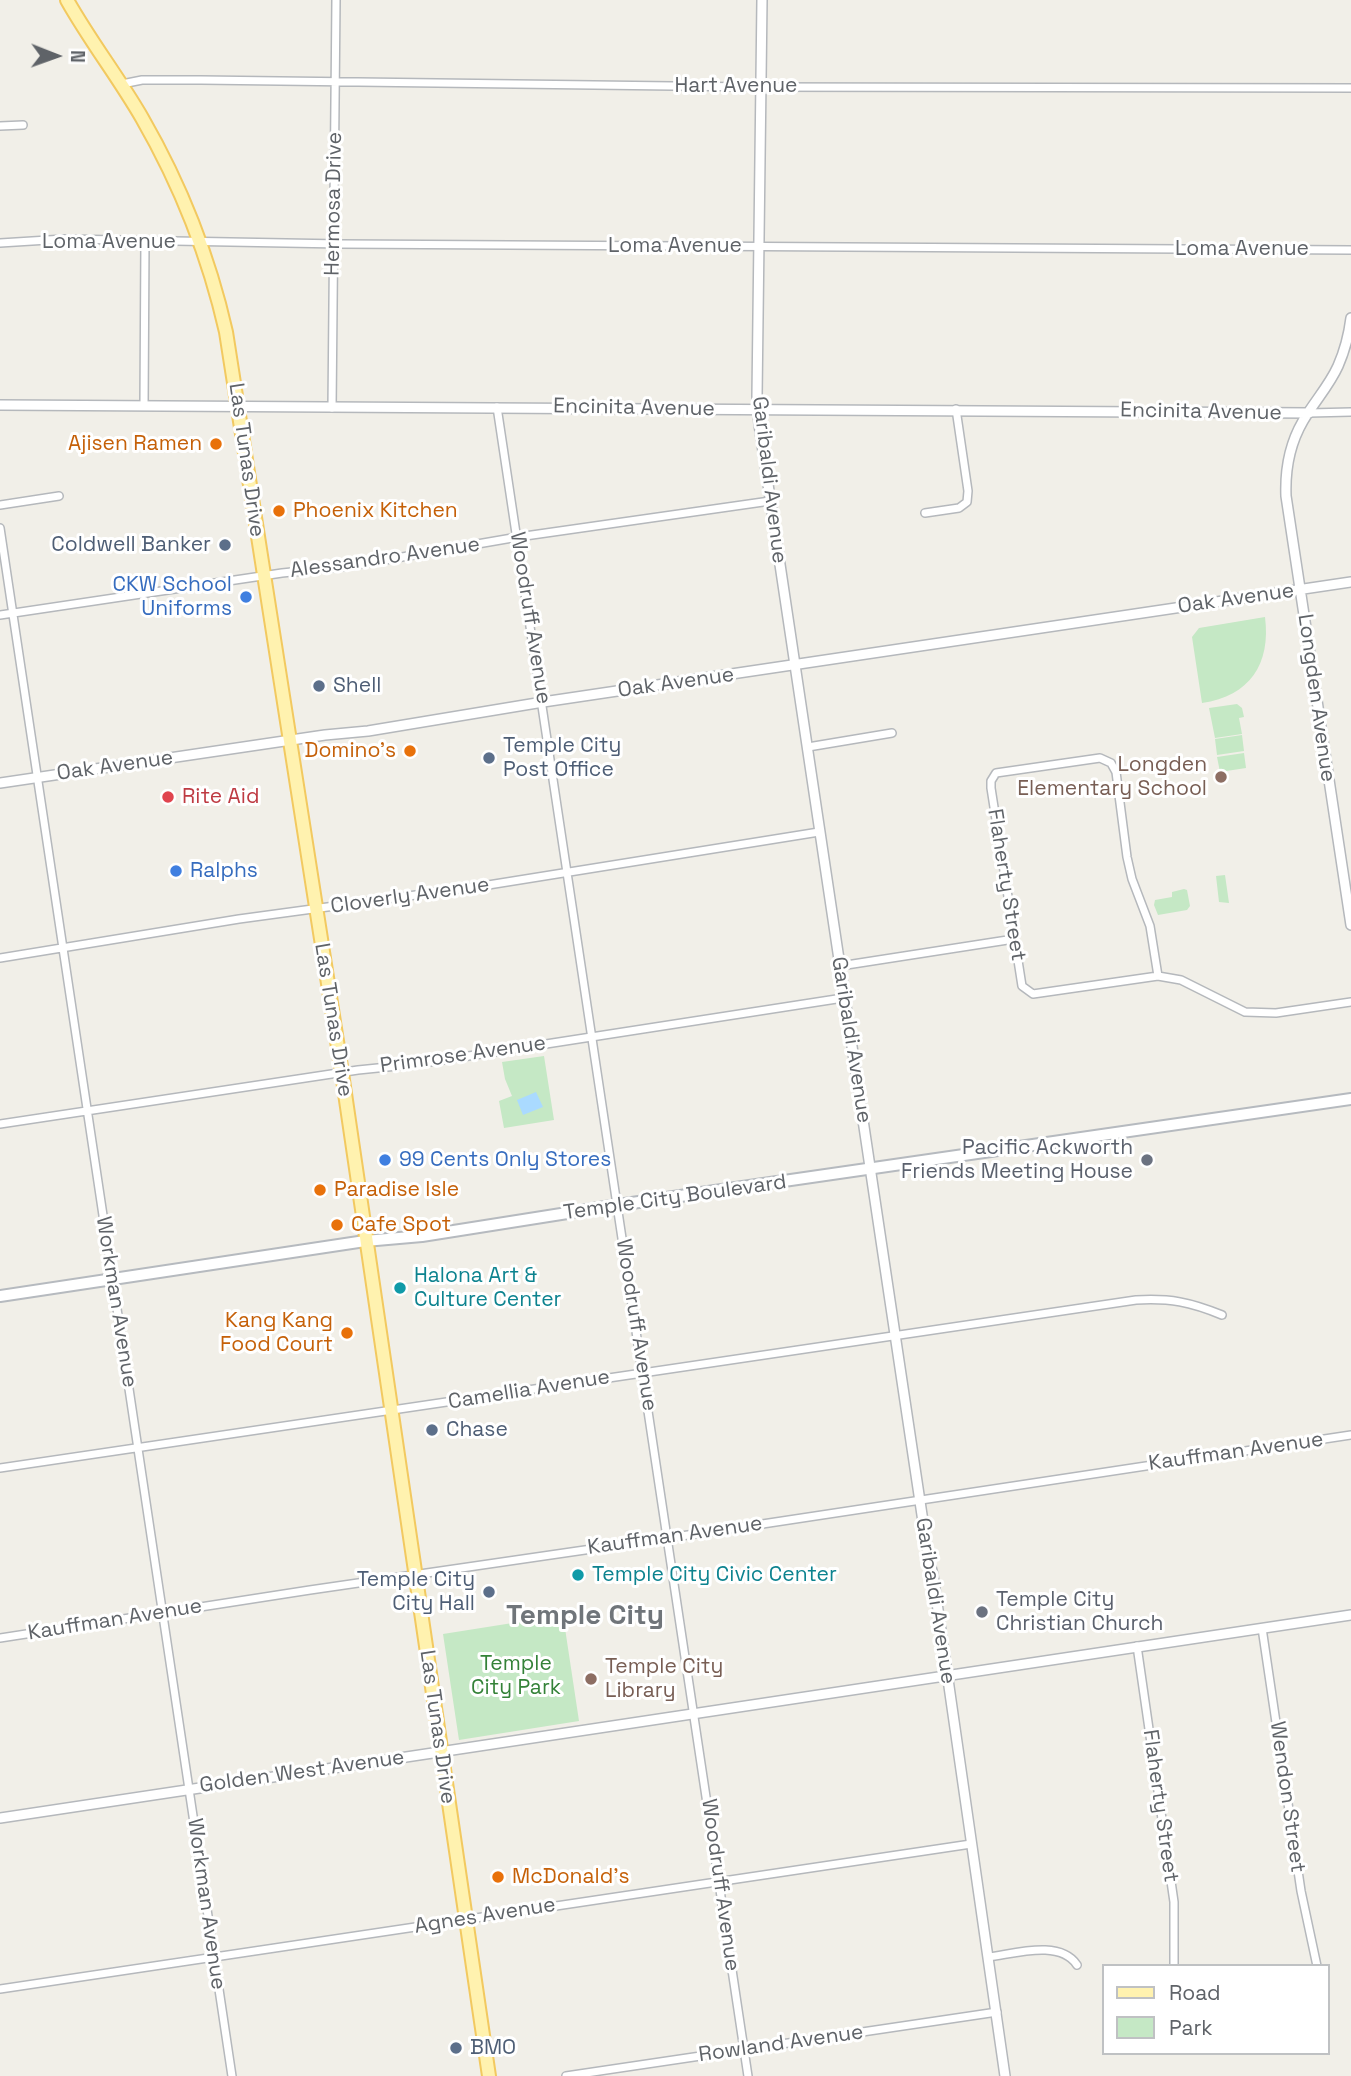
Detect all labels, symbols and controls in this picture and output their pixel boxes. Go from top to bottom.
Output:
north arrow [21,21,91,91]
text: N [65,50,90,63]
street label: Hart Avenue [675,73,797,99]
street label: Hermosa Drive [320,132,348,276]
street label: Loma Avenue [42,229,176,255]
street label: Loma Avenue [608,233,742,259]
street label: Loma Avenue [1175,236,1309,262]
street label: Las Tunas Drive [223,381,269,539]
street label: Encinita Avenue [553,394,715,422]
street label: Garibaldi Avenue [746,395,792,565]
street label: Encinita Avenue [1120,398,1282,426]
place label: Ajisen Ramen [68,431,202,457]
marker: Ajisen Ramen [208,436,224,452]
place label: Phoenix Kitchen [293,498,458,524]
marker: Phoenix Kitchen [271,503,287,519]
street label: Woodruff Avenue [504,530,556,706]
place label: Coldwell Banker [51,532,211,558]
street label: Alessandro Avenue [288,532,482,584]
marker: Coldwell Banker [217,537,233,553]
place label: CKW School Uniforms [113,572,232,622]
street label: Oak Avenue [1176,578,1296,620]
marker: CKW School Uniforms [238,589,254,605]
street label: Longden Avenue [1292,613,1340,783]
street label: Oak Avenue [616,662,736,704]
place label: Shell [333,673,381,699]
marker: Shell [311,678,327,694]
place label: Temple City Post Office [503,733,621,783]
place label: Domino's [304,738,396,764]
marker: Domino's [402,743,418,759]
street label: Oak Avenue [55,745,175,787]
marker: Temple City Post Office [481,750,497,766]
place label: Longden Elementary School [1017,752,1207,802]
marker: Longden Elementary School [1213,769,1229,785]
place label: Rite Aid [182,784,259,810]
marker: Rite Aid [160,789,176,805]
street label: Flaherty Street [982,807,1030,963]
place label: Ralphs [190,858,258,884]
marker: Ralphs [168,863,184,879]
street label: Cloverly Avenue [329,872,491,920]
street label: Las Tunas Drive [308,941,358,1099]
street label: Garibaldi Avenue [825,955,877,1125]
street label: Primrose Avenue [378,1031,548,1079]
place label: Pacific Ackworth Friends Meeting House [901,1135,1133,1185]
place label: 99 Cents Only Stores [399,1147,611,1173]
marker: 99 Cents Only Stores [377,1152,393,1168]
marker: Pacific Ackworth Friends Meeting House [1139,1152,1155,1168]
street label: Temple City Boulevard [562,1170,788,1226]
place label: Paradise Isle [334,1177,459,1203]
marker: Paradise Isle [312,1182,328,1198]
place label: Cafe Spot [351,1212,451,1238]
street label: Workman Avenue [90,1215,142,1389]
marker: Cafe Spot [329,1217,345,1233]
street label: Woodruff Avenue [610,1237,662,1413]
place label: Halona Art & Culture Center [414,1263,561,1313]
marker: Halona Art & Culture Center [392,1280,408,1296]
place label: Kang Kang Food Court [220,1308,333,1358]
marker: Kang Kang Food Court [339,1325,355,1341]
street label: Camellia Avenue [446,1365,612,1415]
place label: Chase [446,1417,508,1443]
marker: Chase [424,1422,440,1438]
street label: Kauffman Avenue [1147,1427,1325,1477]
street label: Kauffman Avenue [586,1511,764,1561]
street label: Garibaldi Avenue [909,1516,961,1686]
place label: Temple City Civic Center [592,1562,837,1588]
place label: Temple City City Hall [357,1567,475,1617]
marker: Temple City Civic Center [570,1567,586,1583]
marker: Temple City City Hall [481,1584,497,1600]
place label: Temple City Christian Church [996,1587,1163,1637]
street label: Kauffman Avenue [26,1594,204,1646]
district label: Temple City [506,1599,664,1633]
marker: Temple City Christian Church [974,1604,990,1620]
street label: Las Tunas Drive [414,1648,460,1806]
park label: Temple City Park [471,1651,561,1701]
place label: Temple City Library [605,1654,723,1704]
marker: Temple City Library [583,1671,599,1687]
street label: Wendon Street [1264,1720,1310,1874]
street label: Flaherty Street [1137,1728,1183,1884]
street label: Golden West Avenue [198,1745,406,1799]
street label: Woodruff Avenue [695,1797,745,1973]
street label: Workman Avenue [181,1817,231,1991]
place label: McDonald's [512,1864,630,1890]
marker: McDonald's [490,1869,506,1885]
street label: Agnes Avenue [413,1892,557,1940]
legend [1102,1964,1330,2055]
text: Road [1169,1979,1221,2006]
text: Park [1169,2014,1213,2041]
street label: Rowland Avenue [697,2020,865,2068]
place label: BMO [470,2035,516,2061]
marker: BMO [448,2040,464,2056]

